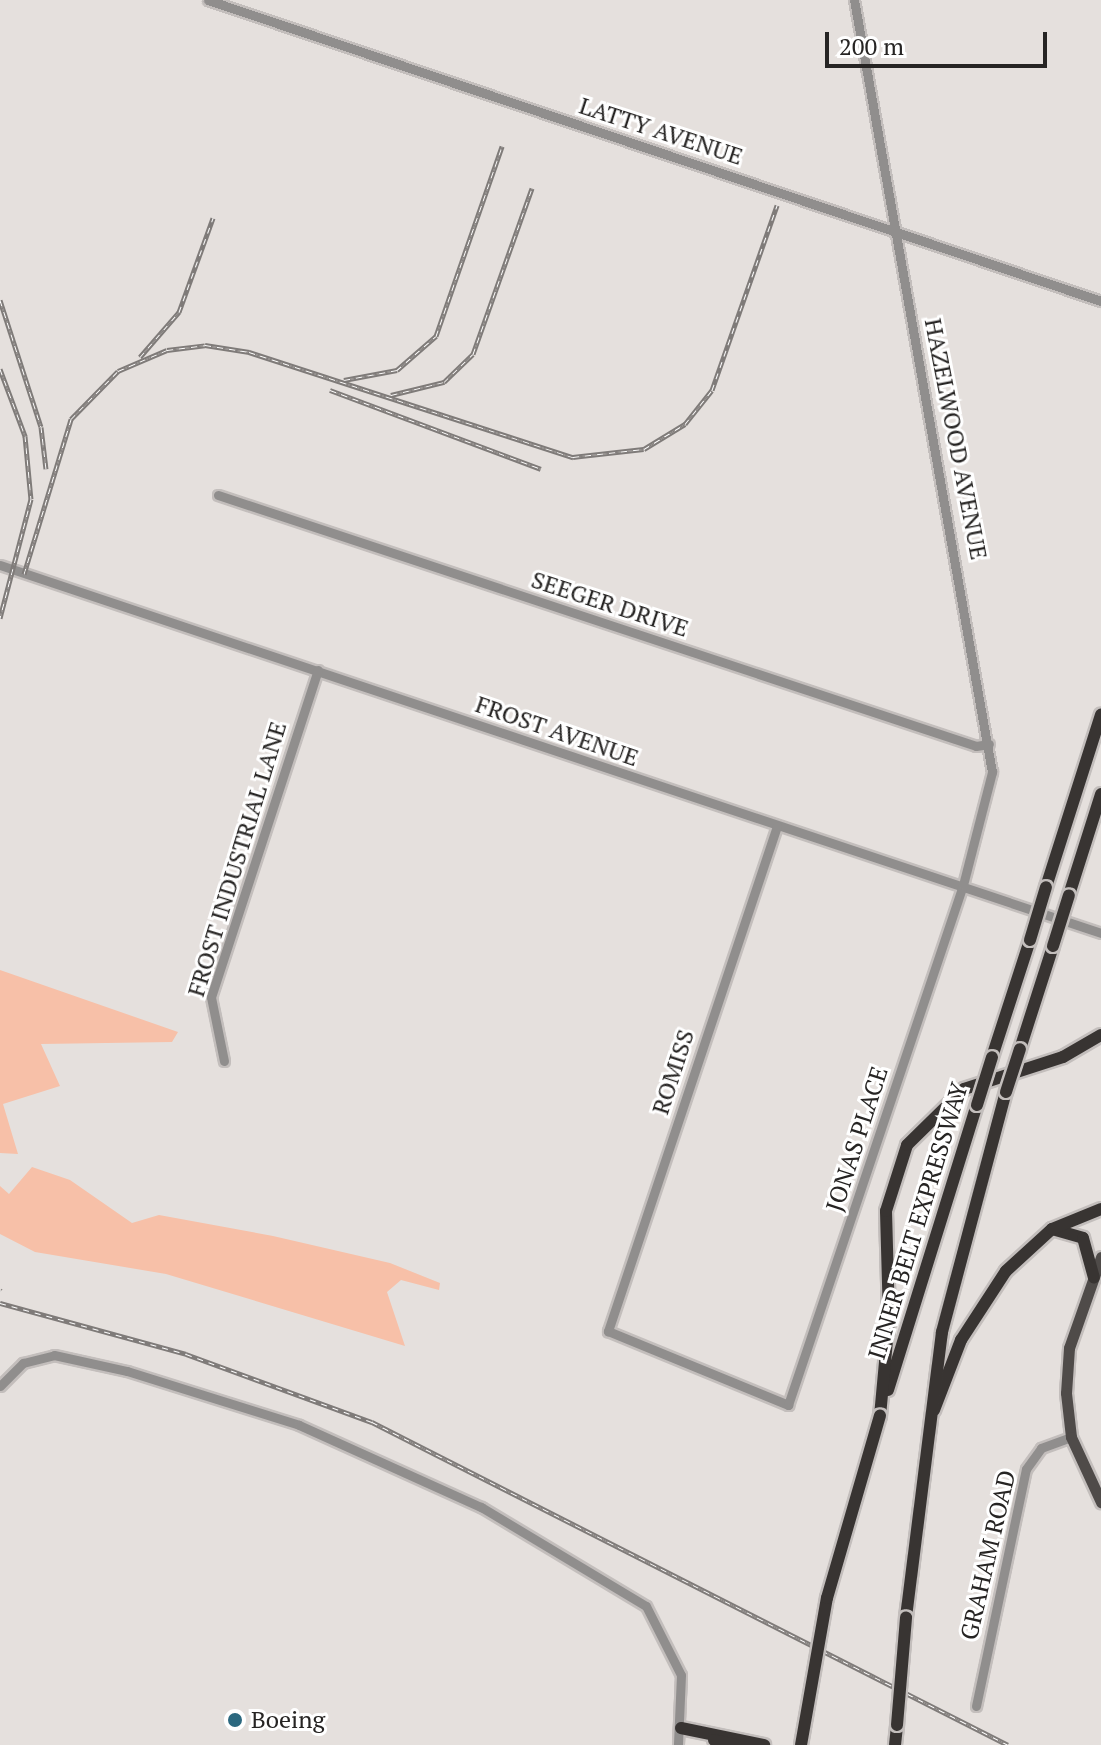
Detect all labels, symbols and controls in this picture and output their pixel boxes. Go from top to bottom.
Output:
scale bar [829,16,1051,66]
text: 200 m [839,30,904,62]
street label: LATTY AVENUE [575,91,747,171]
street label: HAZELWOOD AVENUE [918,316,994,562]
street label: SEEGER DRIVE [528,565,692,643]
street label: FROST AVENUE [472,690,642,772]
street label: FROST INDUSTRIAL LANE [181,718,293,1000]
street label: ROMISS [646,1026,700,1118]
street label: JONAS PLACE [820,1063,894,1215]
street label: INNER BELT EXPRESSWAY [862,1079,974,1363]
street label: GRAHAM ROAD [955,1467,1021,1643]
place label: Boeing [251,1706,325,1734]
marker: Boeing [226,1711,244,1729]

